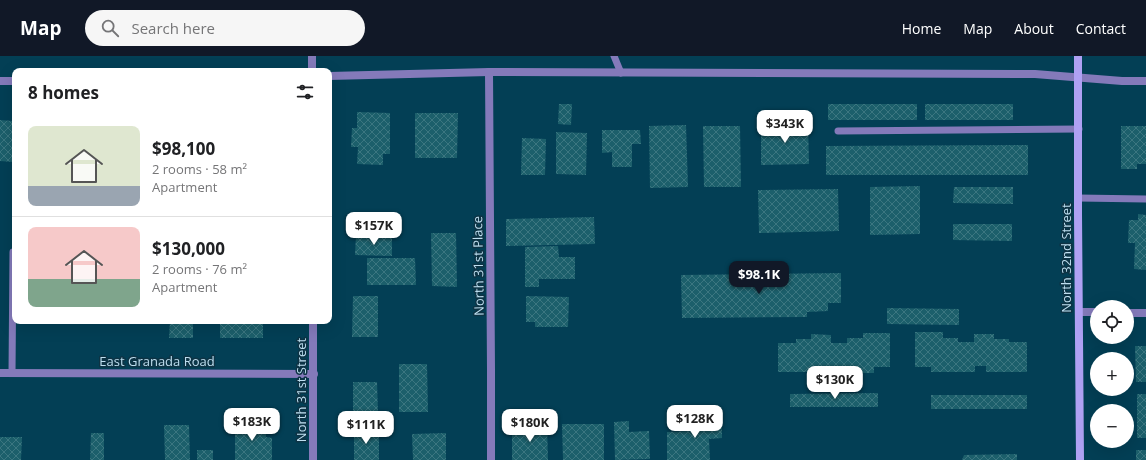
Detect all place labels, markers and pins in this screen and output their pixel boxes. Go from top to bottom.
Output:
pin: $343K [757,110,813,144]
pin: $157K [346,212,402,246]
pin: $98.1K [726,261,792,295]
pin: $130K [807,366,863,400]
pin: $128K [667,405,723,439]
pin: $183K [224,408,280,442]
pin: $180K [502,409,558,443]
pin: $111K [338,411,394,445]

